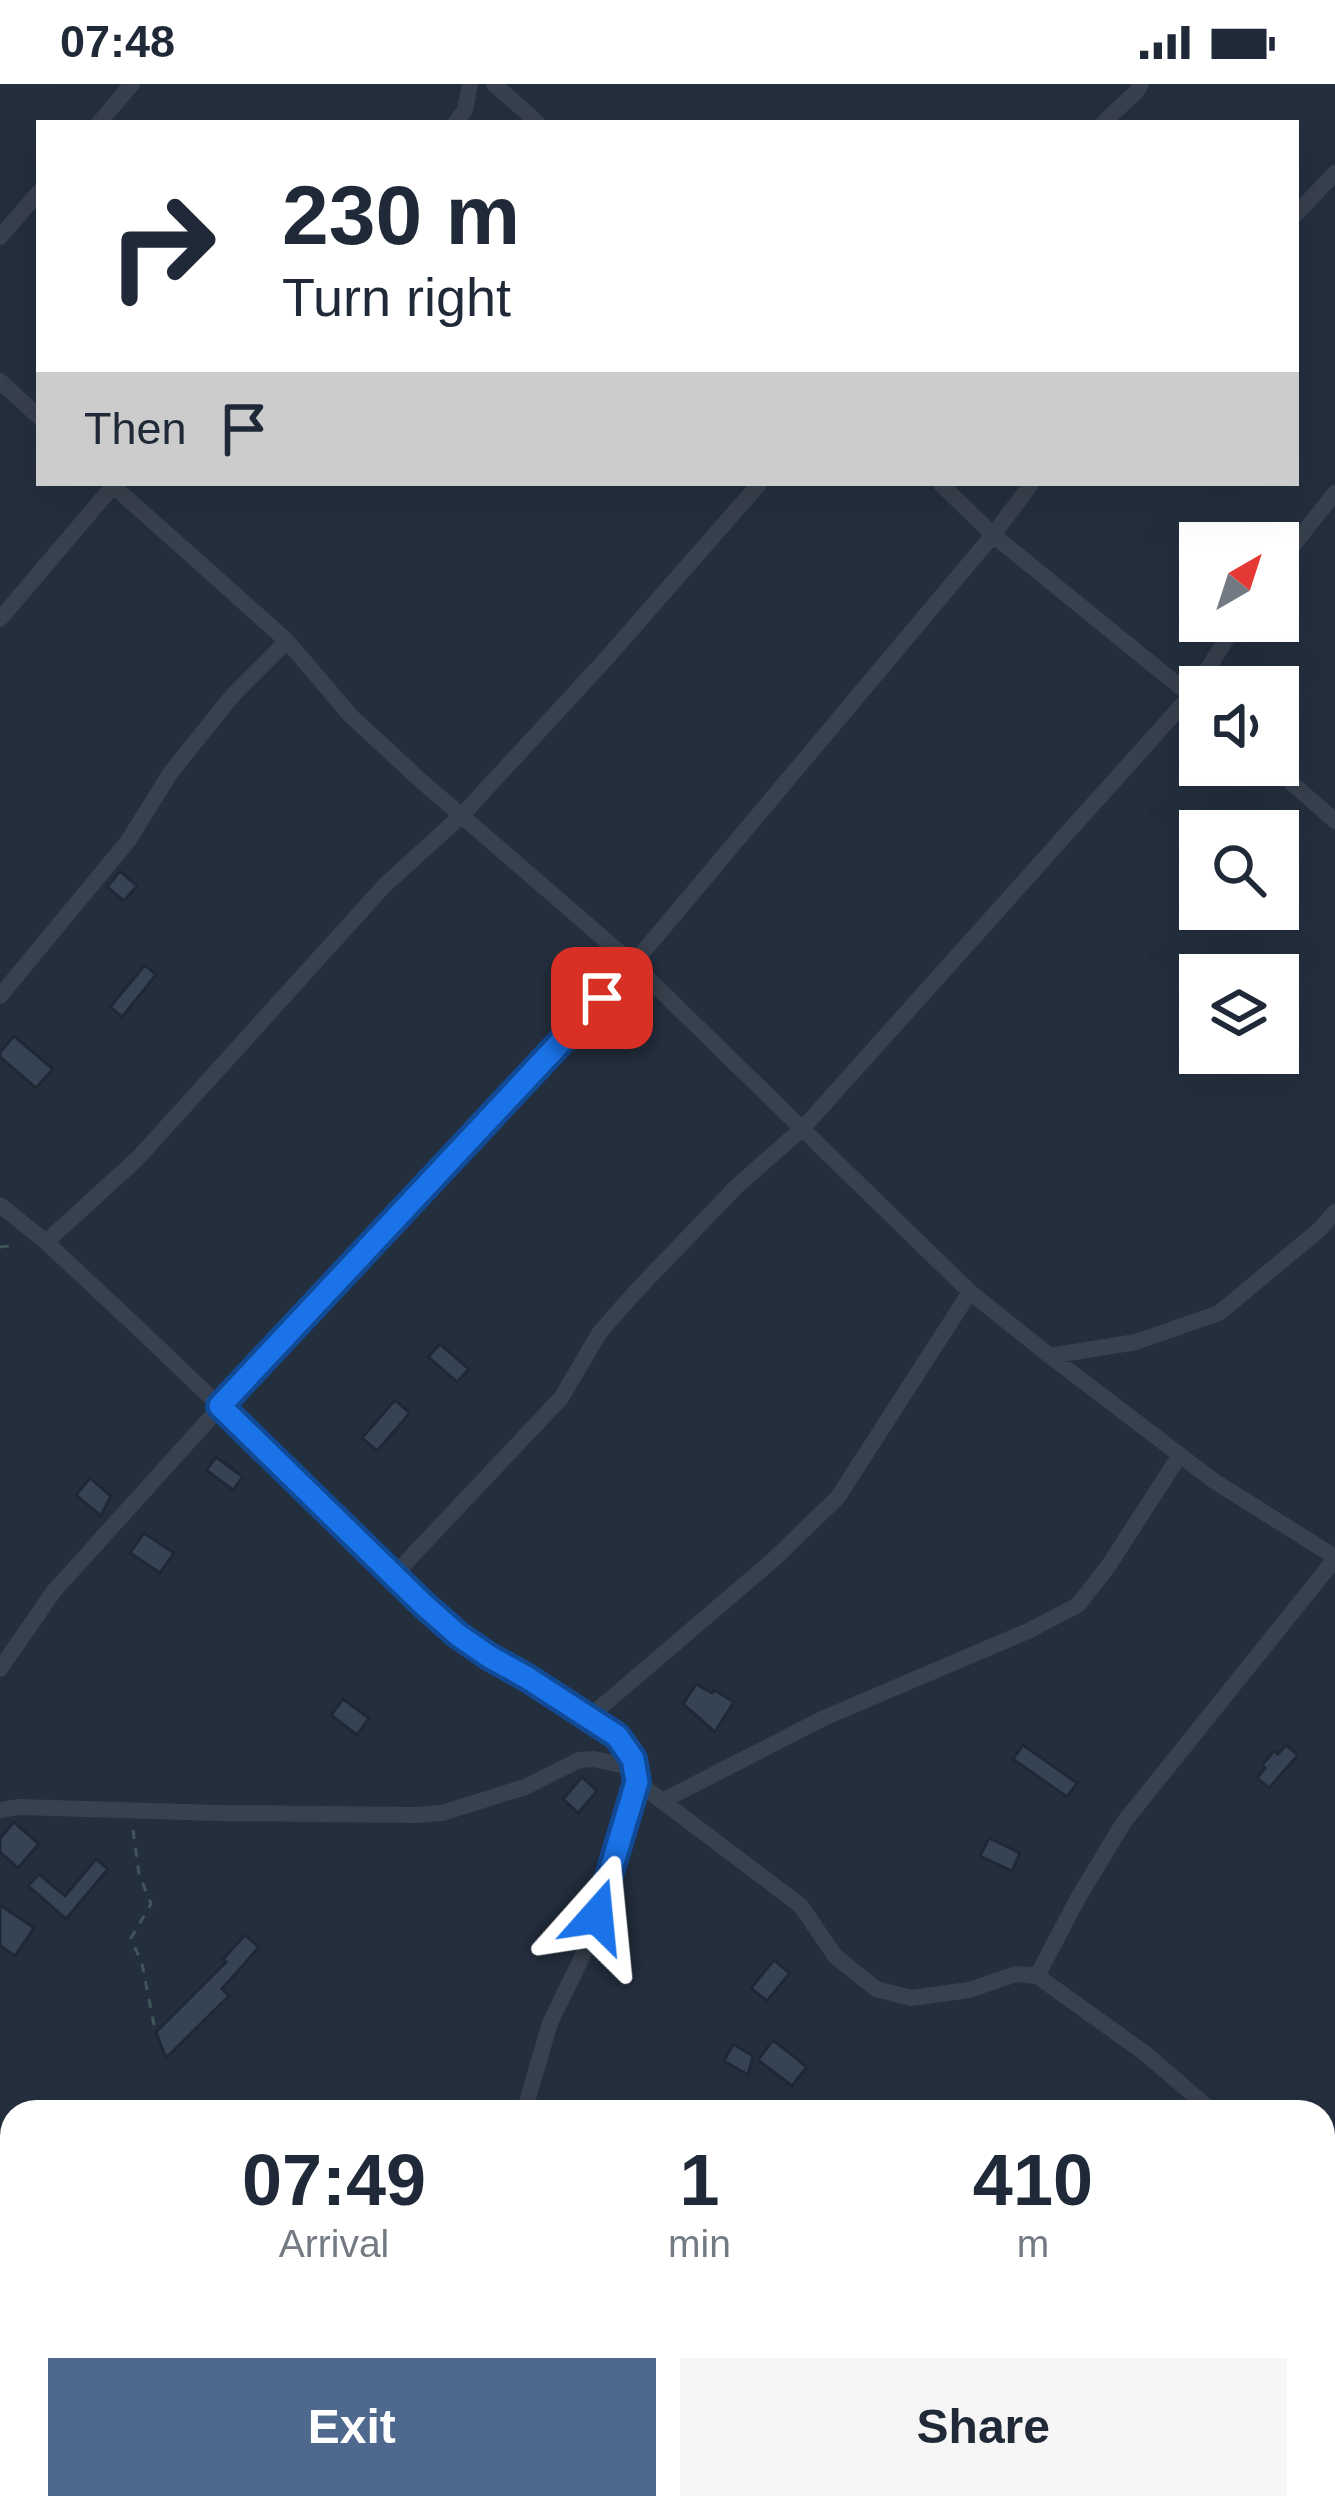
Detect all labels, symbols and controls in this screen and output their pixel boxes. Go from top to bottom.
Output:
text: 07:48 [60,16,175,67]
icon: right [84,168,240,324]
text: 230 m [282,168,520,262]
text: Turn right [282,267,511,327]
icon: arrive [211,396,277,462]
text: Then [84,403,187,454]
north arrow [1179,522,1299,642]
map controls [1179,522,1299,1074]
button: sound [1179,666,1299,786]
button: search [1179,810,1299,930]
pin [551,947,653,1049]
button: layers [1179,954,1299,1074]
icon: arrive [569,965,635,1031]
position arrow [534,1853,660,1979]
text: 07:49 [242,2140,426,2220]
text: 1 [679,2140,720,2220]
text: 410 [973,2140,1093,2220]
text: Arrival [279,2222,389,2265]
text: min [668,2222,731,2265]
text: m [1017,2222,1049,2265]
button: Exit [48,2358,656,2496]
button: Share [680,2358,1287,2496]

